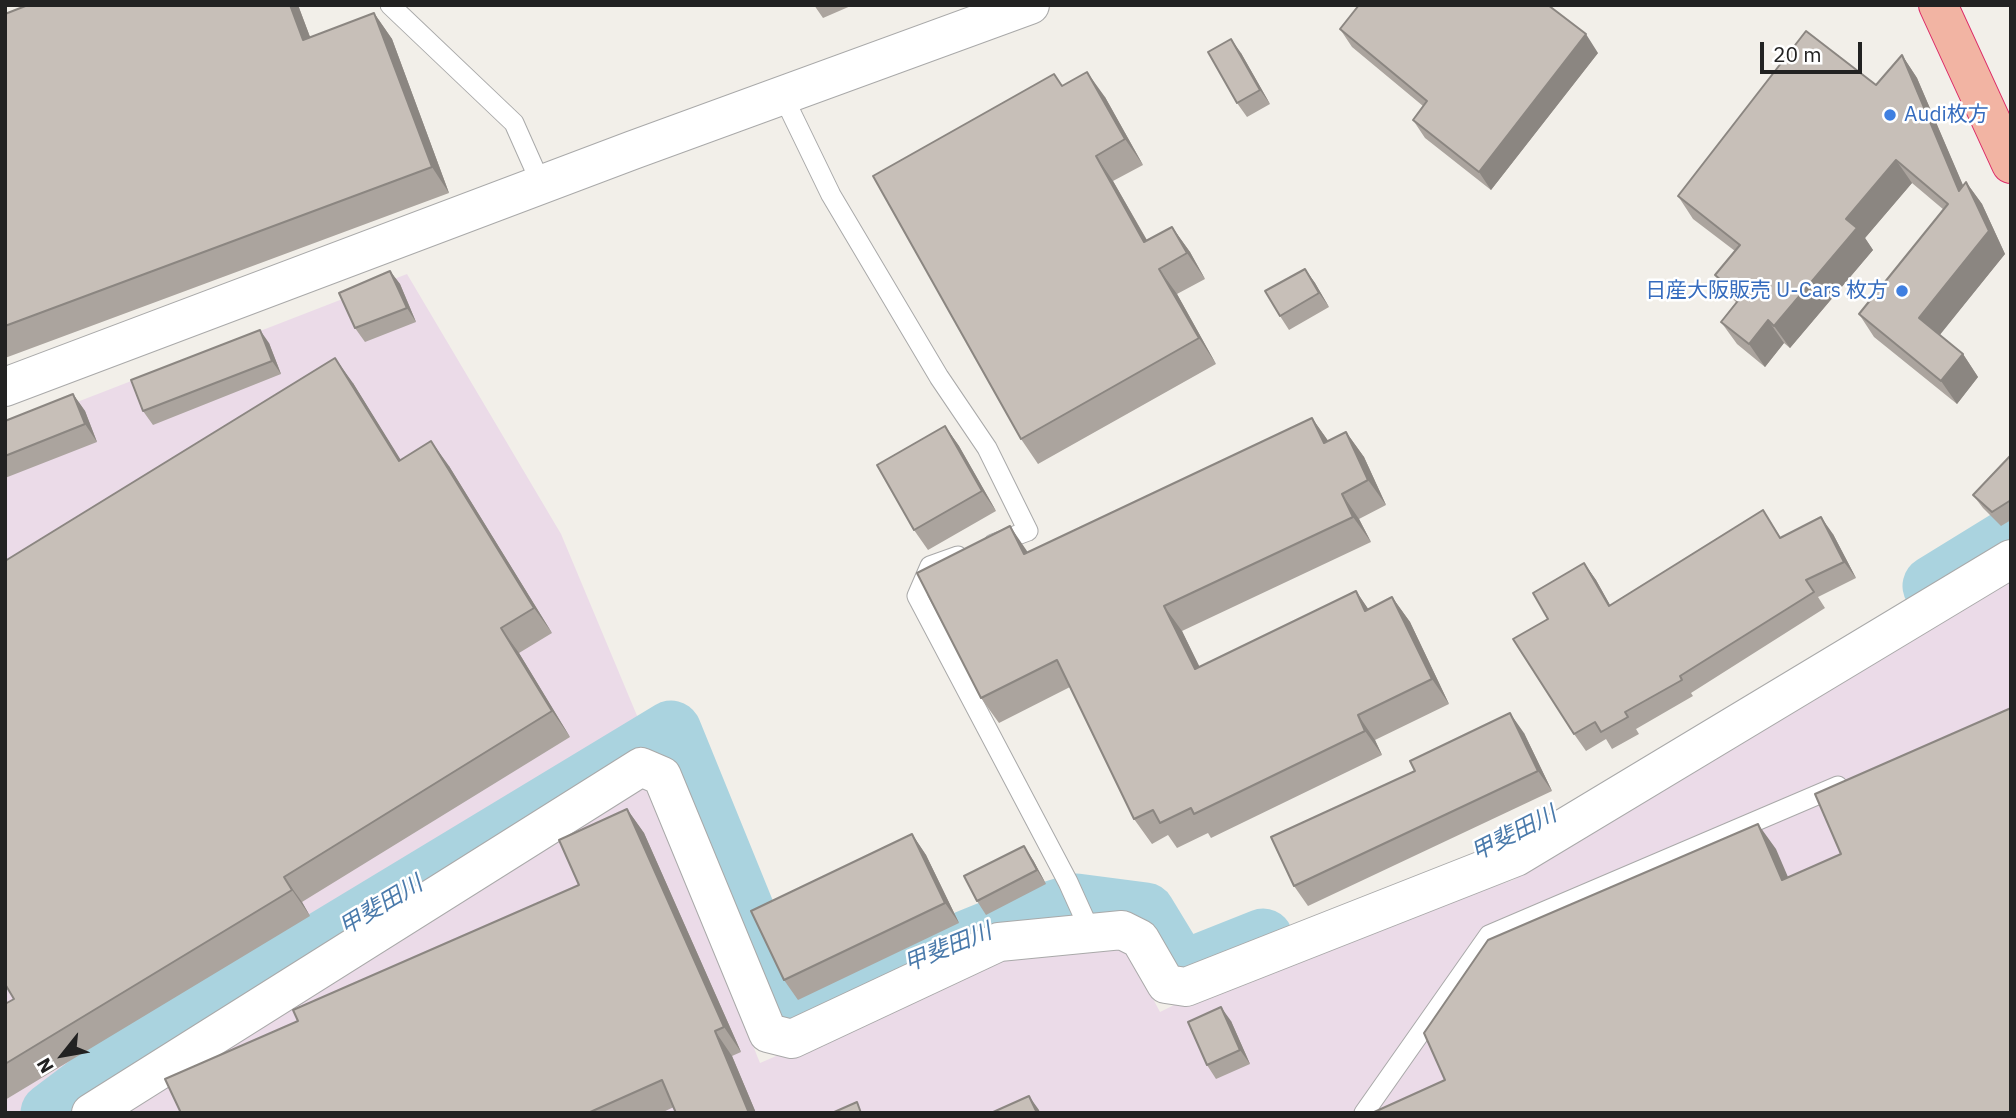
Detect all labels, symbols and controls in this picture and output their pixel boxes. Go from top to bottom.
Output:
scale bar [1764,28,1866,72]
text: 20 m [1773,40,1822,68]
place label: Audi枚方 [1904,102,1989,128]
marker: Audi枚方 [1882,107,1898,123]
place label: 日産大阪販売 U-Cars 枚方 [1645,278,1888,304]
marker: 日産大阪販売 U-Cars 枚方 [1894,283,1910,299]
water label: 甲斐田川 [1467,801,1561,867]
water label: 甲斐田川 [334,870,428,942]
water label: 甲斐田川 [900,918,996,978]
north arrow [28,1020,98,1090]
text: N [31,1054,59,1078]

